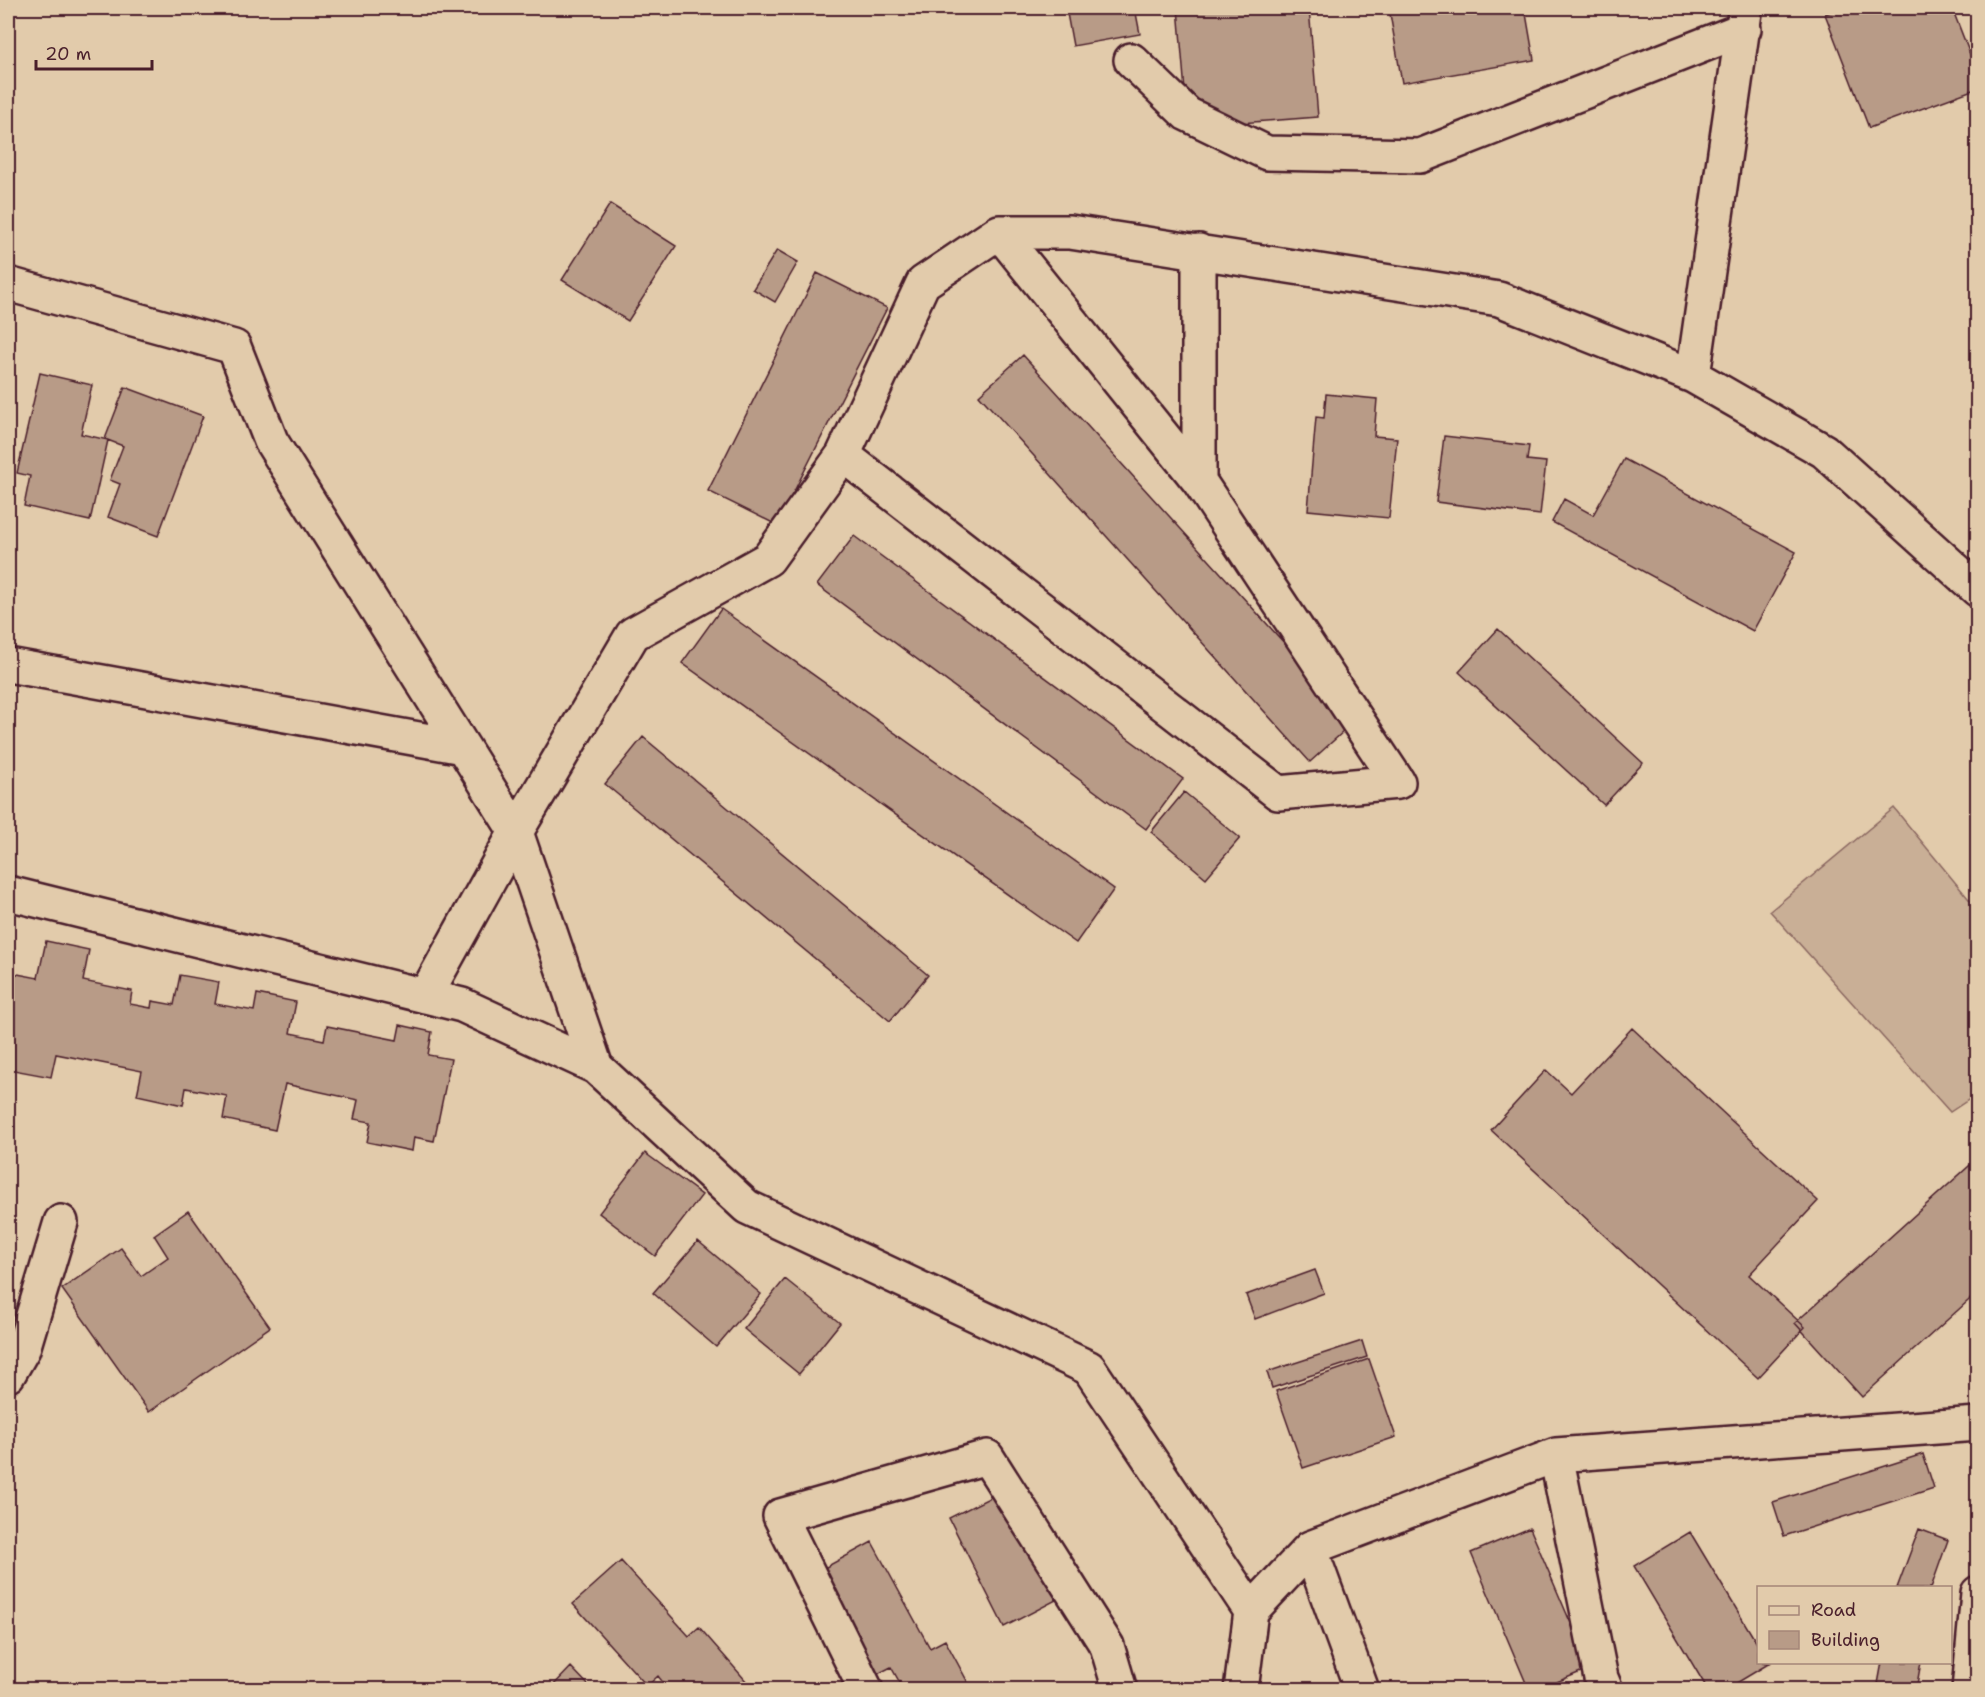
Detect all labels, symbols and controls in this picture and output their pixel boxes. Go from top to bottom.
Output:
scale bar [36,33,152,71]
text: 20 m [45,42,91,66]
legend [1757,1586,1952,1664]
text: Road [1811,1598,1856,1622]
text: Building [1811,1628,1880,1652]

